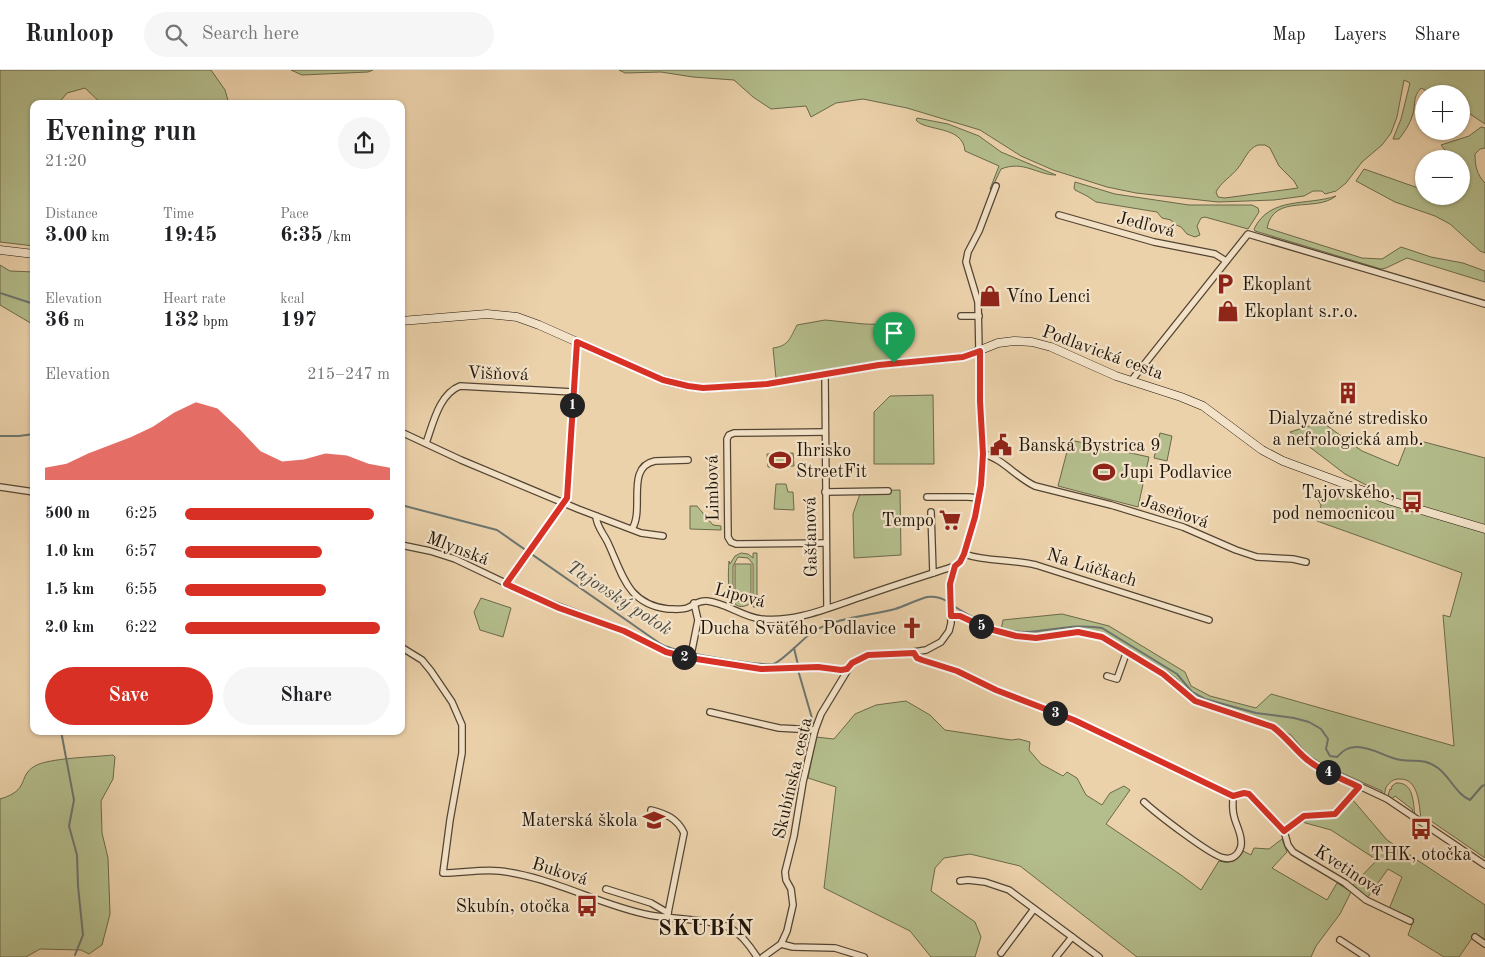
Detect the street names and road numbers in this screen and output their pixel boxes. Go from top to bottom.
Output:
street label: Jedľová [1115,209,1177,241]
street label: Podlavická cesta [1040,323,1166,383]
street label: Višňová [467,364,529,384]
street label: Limbová [703,455,723,521]
street label: Jaseňová [1138,492,1211,532]
street label: Gaštanová [801,496,821,577]
street label: Mlynská [424,529,491,569]
street label: Na Lúčkach [1045,546,1139,590]
street label: Lipová [712,581,767,611]
street label: Skubínska cesta [770,716,816,841]
street label: Kvetinová [1311,842,1386,900]
street label: Buková [530,855,590,889]

